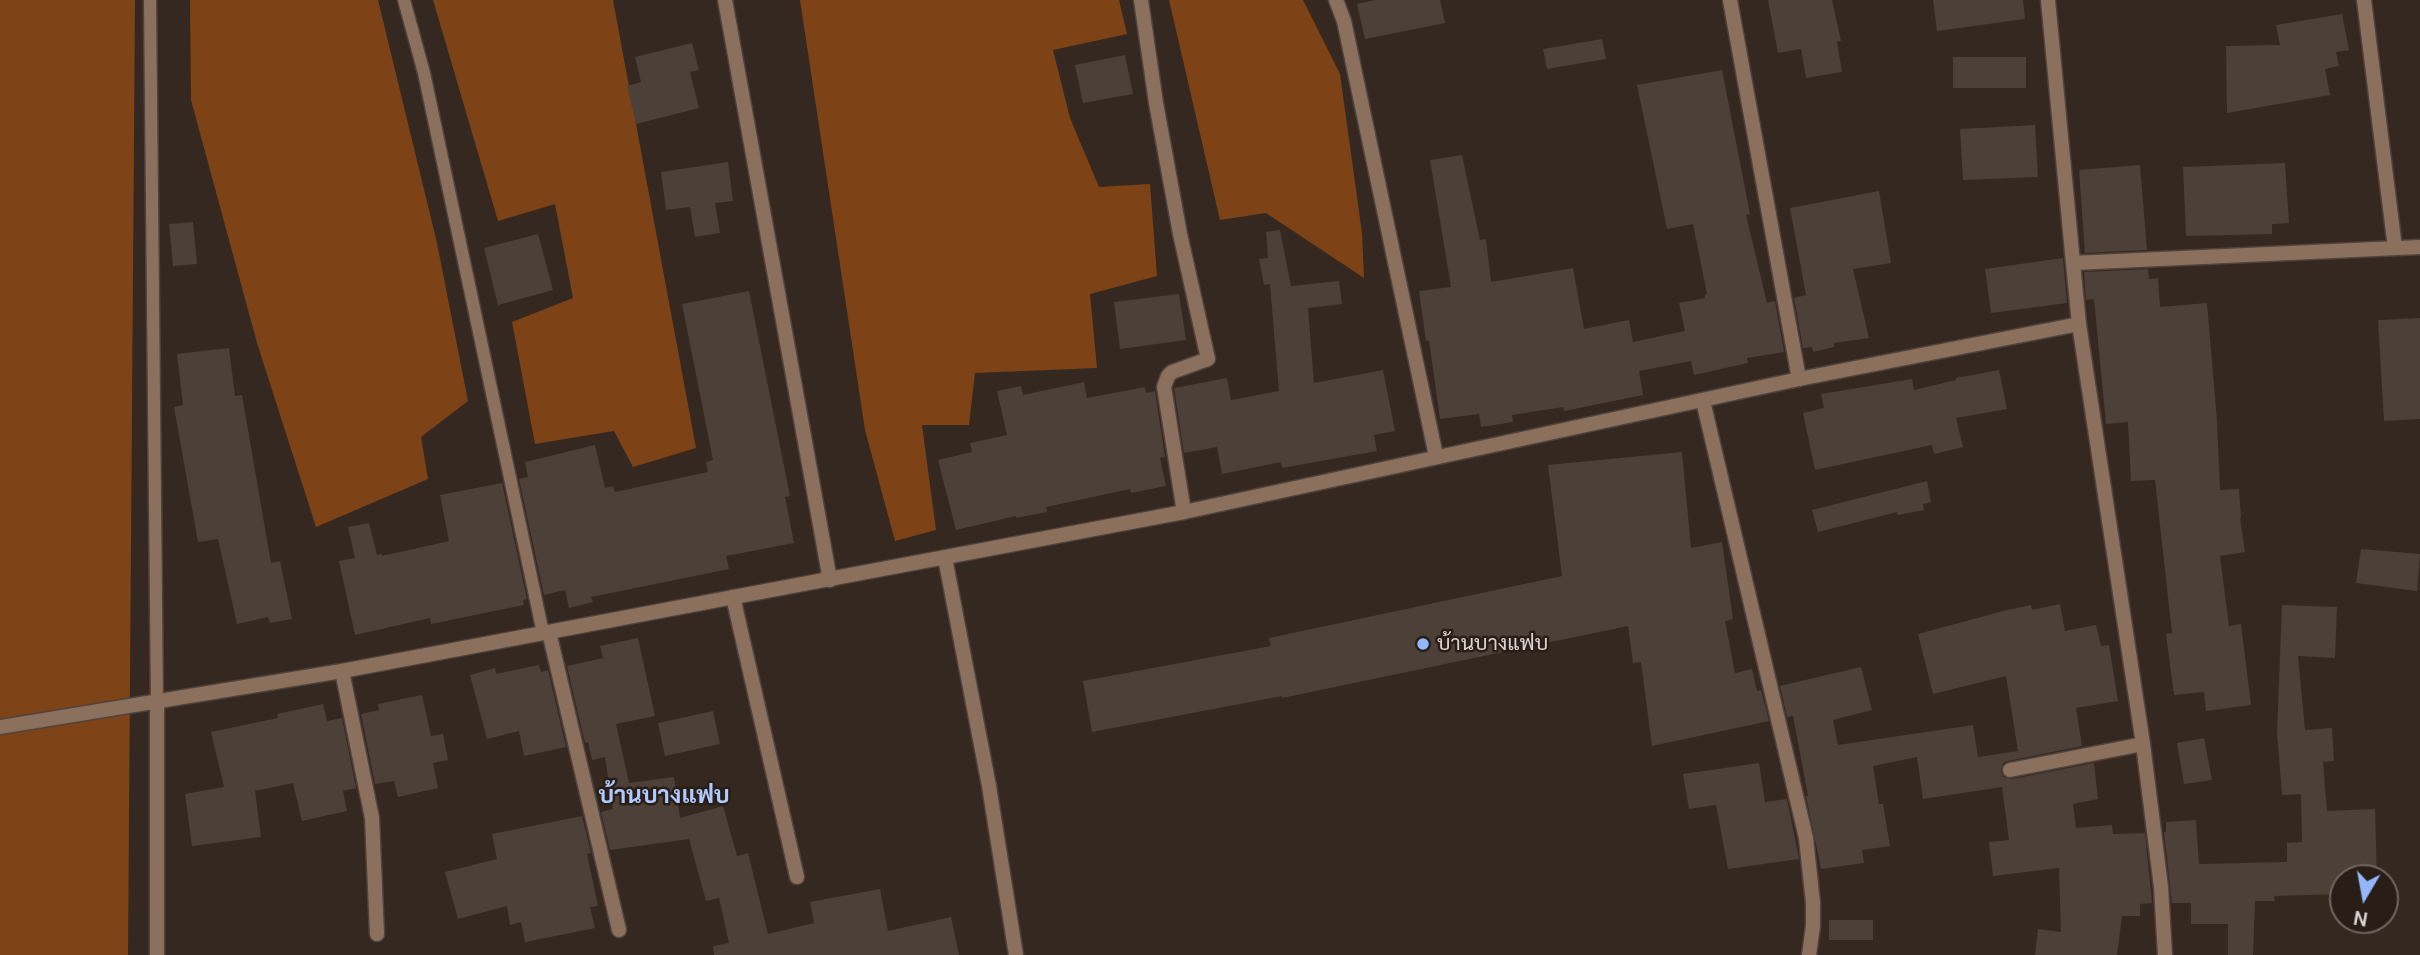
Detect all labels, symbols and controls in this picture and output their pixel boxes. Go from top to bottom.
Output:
place label: บ้านบางแฟบ [1437,631,1548,657]
marker: บ้านบางแฟบ [1415,636,1431,652]
district label: บ้านบางแฟบ [598,783,730,811]
north arrow [2329,864,2399,934]
text: N [2352,905,2370,932]

